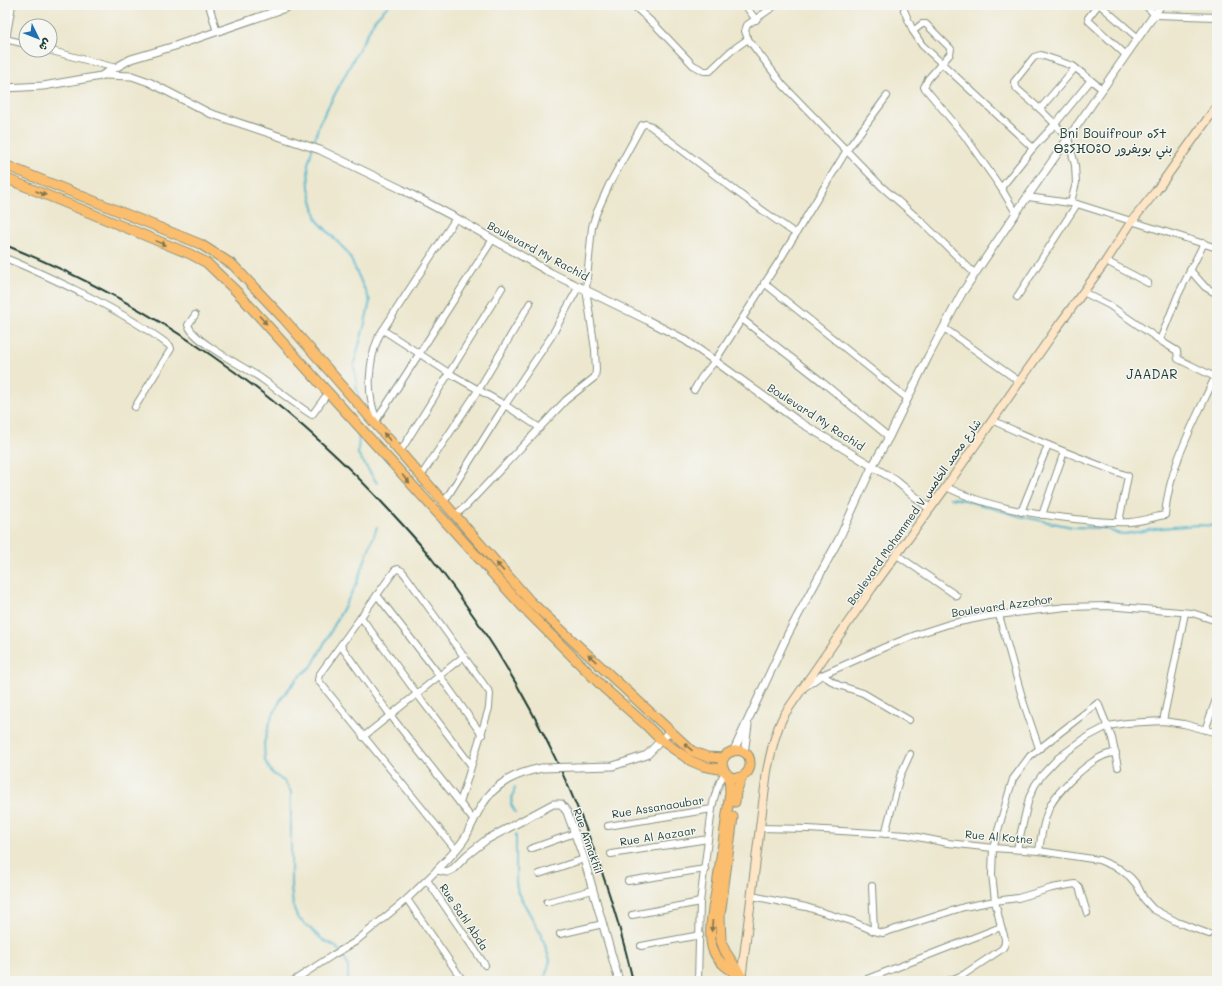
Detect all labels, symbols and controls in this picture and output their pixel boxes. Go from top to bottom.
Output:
north arrow [18,18,58,58]
text: ش [36,36,55,55]
district label: Bni Bouifrour ⴰⵢⵜ ⴱⵓⵢⴼⵔⵓⵔ بني بويفرور [1053,124,1173,160]
one-way arrow [35,191,47,197]
street label: Boulevard My Rachid [485,218,591,284]
one-way arrow [156,240,168,246]
one-way arrow [258,315,267,325]
district label: JAADAR [1126,365,1178,382]
street label: Boulevard My Rachid [765,380,868,454]
street label: Boulevard Mohammed V شارع محمد الخامس [843,416,986,609]
one-way arrow [383,432,392,442]
one-way arrow [401,474,411,484]
one-way arrow [495,562,505,572]
street label: Boulevard Azzohor [950,591,1054,620]
one-way arrow [587,654,597,663]
one-way arrow [682,742,693,751]
street label: Rue Assanaoubar [611,792,705,821]
street label: Rue Annakhil [570,806,607,876]
street label: Rue Al Aazaar [619,822,697,849]
street label: Rue Al Kotne [964,826,1034,847]
street label: Rue Sahl Abda [437,880,492,953]
one-way arrow [709,920,715,932]

